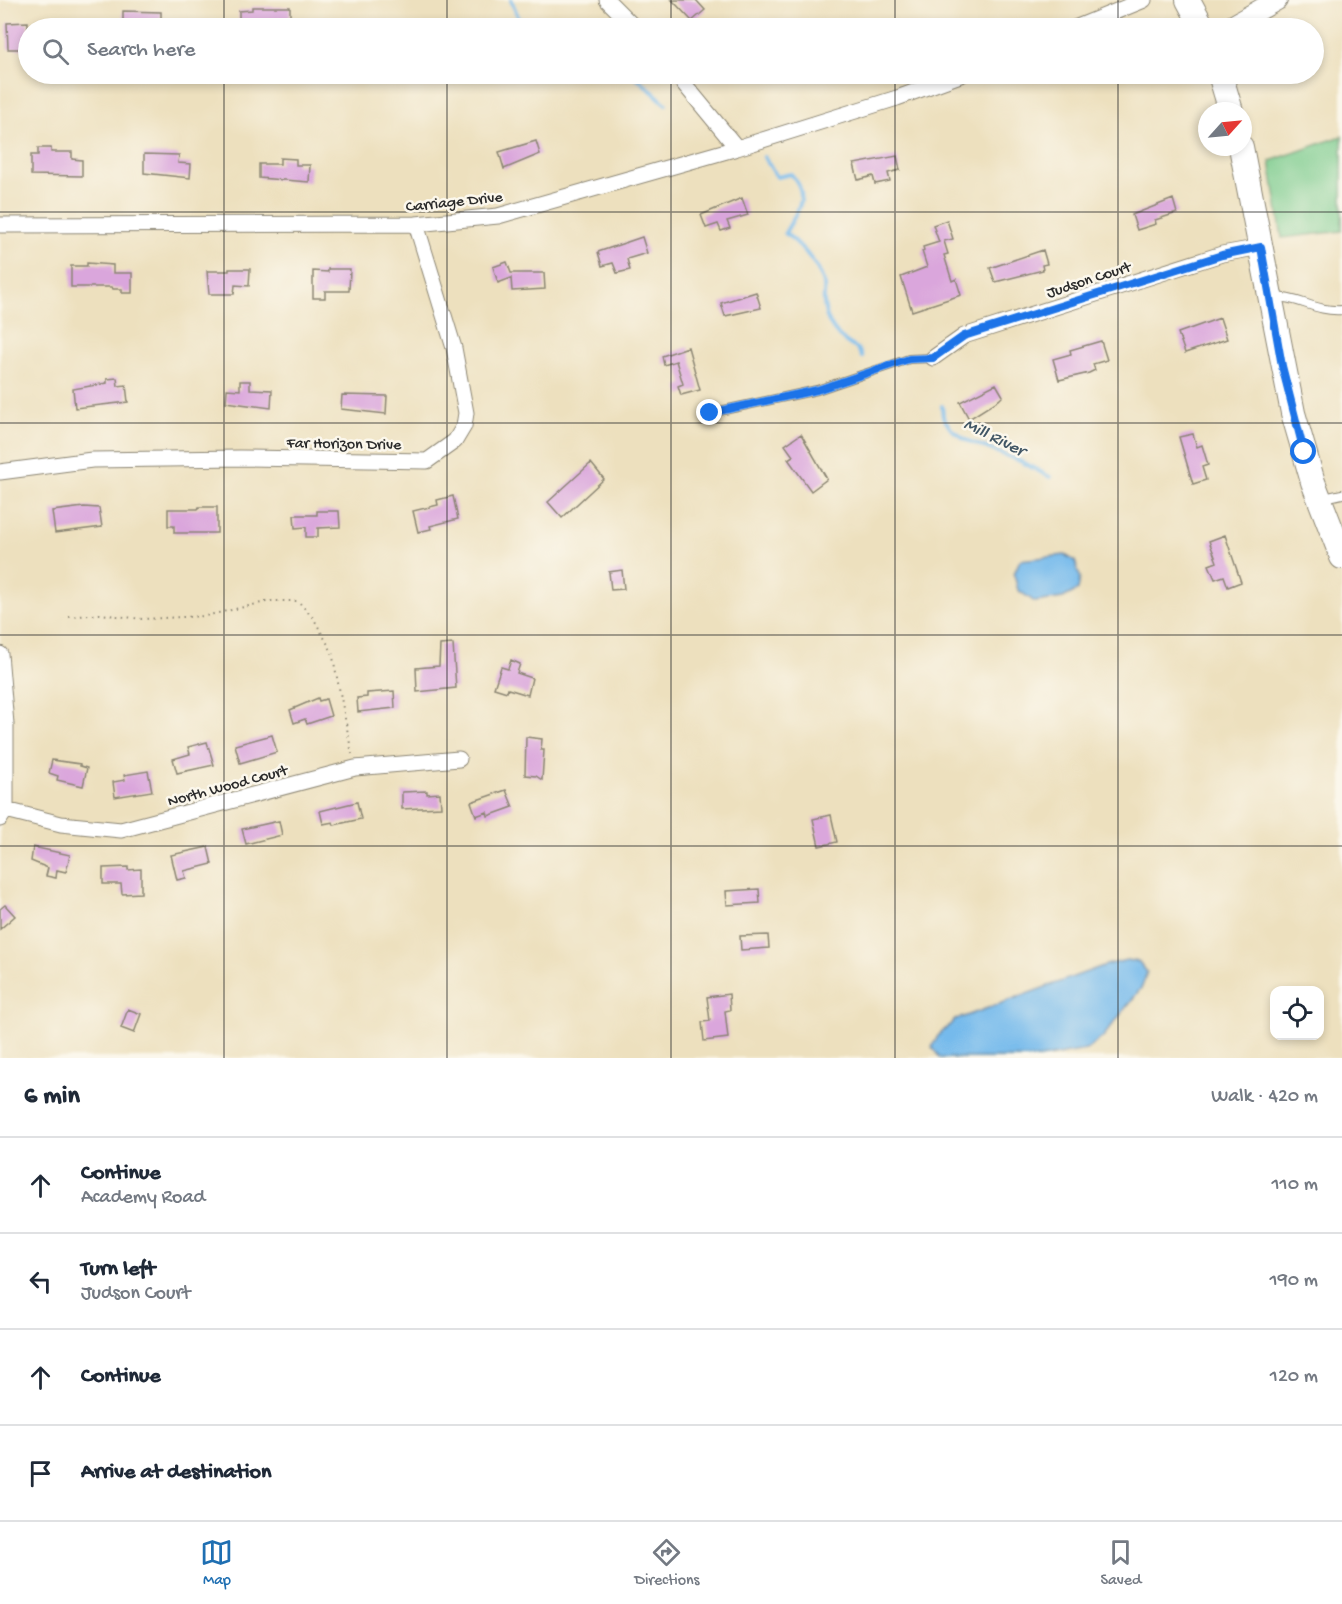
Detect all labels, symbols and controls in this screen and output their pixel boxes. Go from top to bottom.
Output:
search box [18,18,1324,84]
icon: search [39,35,72,68]
text: Search here [87,38,195,64]
north arrow [1198,102,1252,156]
street label: Carriage Drive [405,189,504,218]
street label: Judson Court [1044,258,1135,304]
route end [696,399,722,425]
water label: Mill River [960,414,1031,464]
street label: Far Horizon Drive [285,435,402,456]
route start [1290,438,1316,464]
street label: North Wood Court [166,762,291,813]
map controls [1270,986,1324,1040]
button: locate [1270,986,1324,1040]
text: 6 min [24,1082,80,1113]
text: Walk · 420 m [1211,1086,1318,1109]
text: Continue [81,1161,161,1187]
icon: ahead [24,1169,57,1202]
text: 110 m [1272,1174,1318,1197]
text: Academy Road [81,1187,205,1210]
text: Turn left [81,1257,155,1283]
icon: left [24,1265,57,1298]
text: 190 m [1270,1270,1318,1293]
text: Judson Court [81,1283,191,1306]
icon: ahead [24,1361,57,1394]
text: Continue [81,1364,161,1390]
text: 120 m [1270,1366,1318,1389]
icon: arrive [24,1457,57,1490]
text: Arrive at destination [81,1460,271,1486]
tab: Map [200,1536,233,1591]
tab: Directions [634,1536,700,1591]
tab: Saved [1100,1536,1141,1591]

